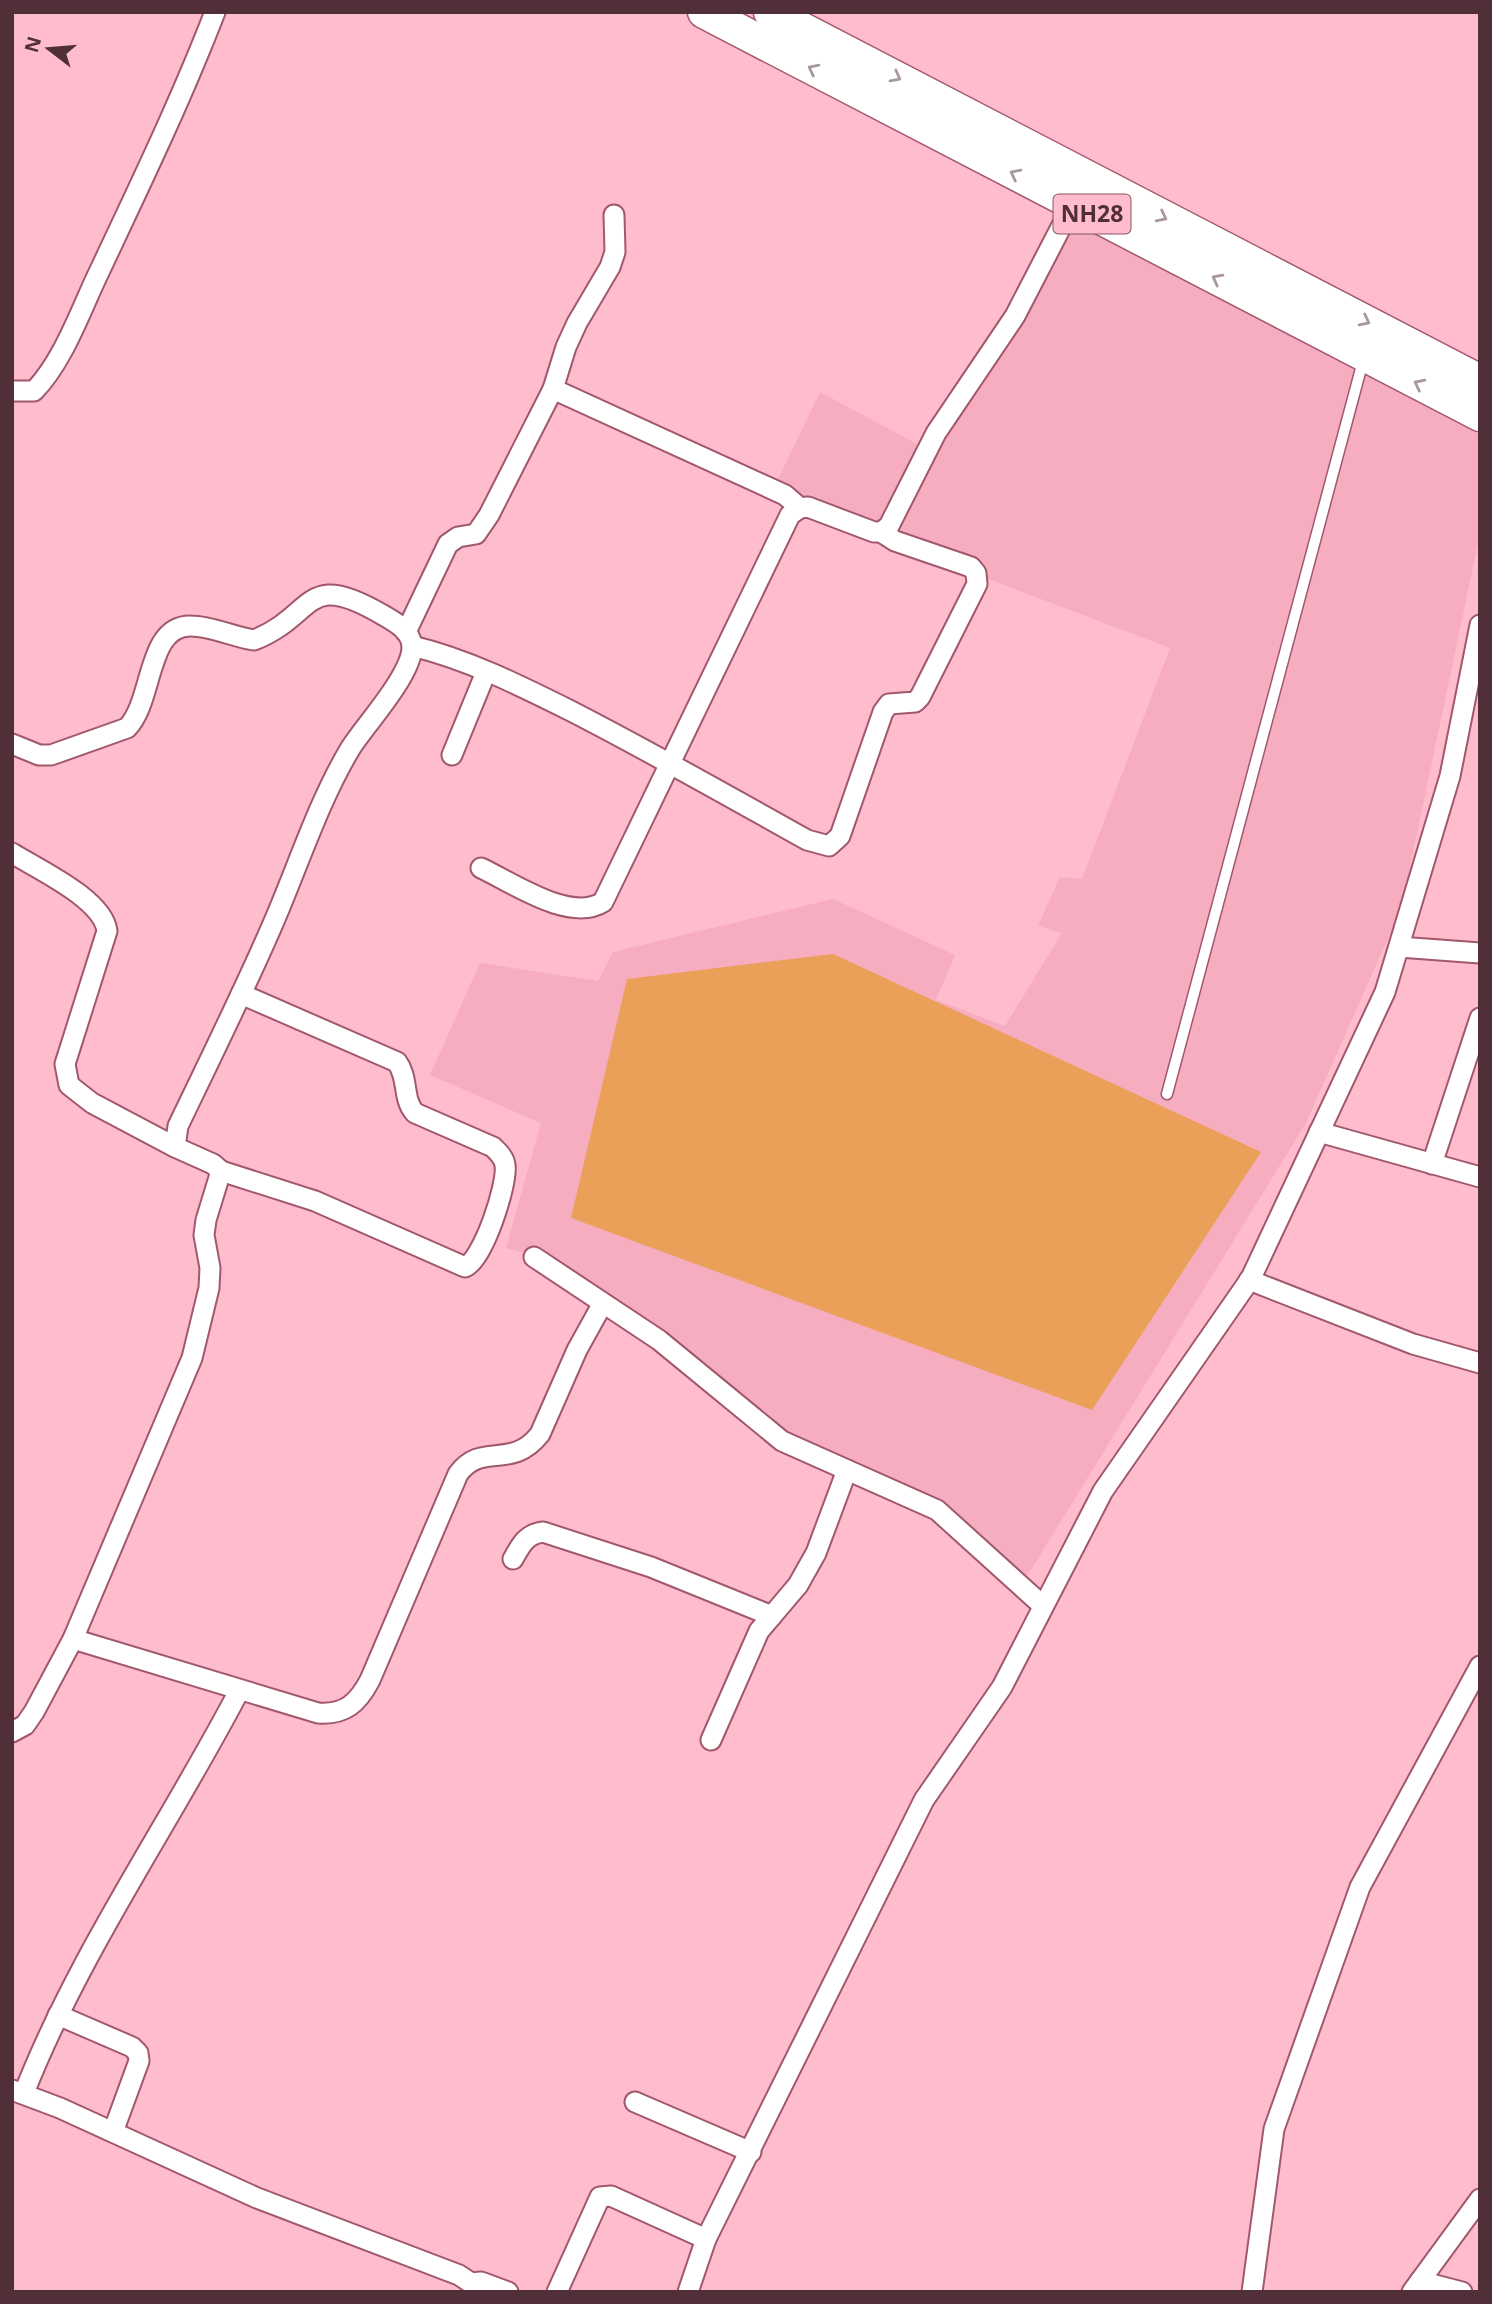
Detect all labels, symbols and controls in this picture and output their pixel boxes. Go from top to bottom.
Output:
north arrow [14,14,84,84]
text: N [18,33,47,55]
one-way arrow [808,64,820,77]
one-way arrow [888,69,901,83]
one-way arrow [1010,169,1022,182]
road number: NH28 [1054,195,1130,234]
one-way arrow [1155,209,1167,223]
one-way arrow [1212,274,1224,287]
one-way arrow [1357,313,1370,326]
one-way arrow [1414,378,1426,392]

